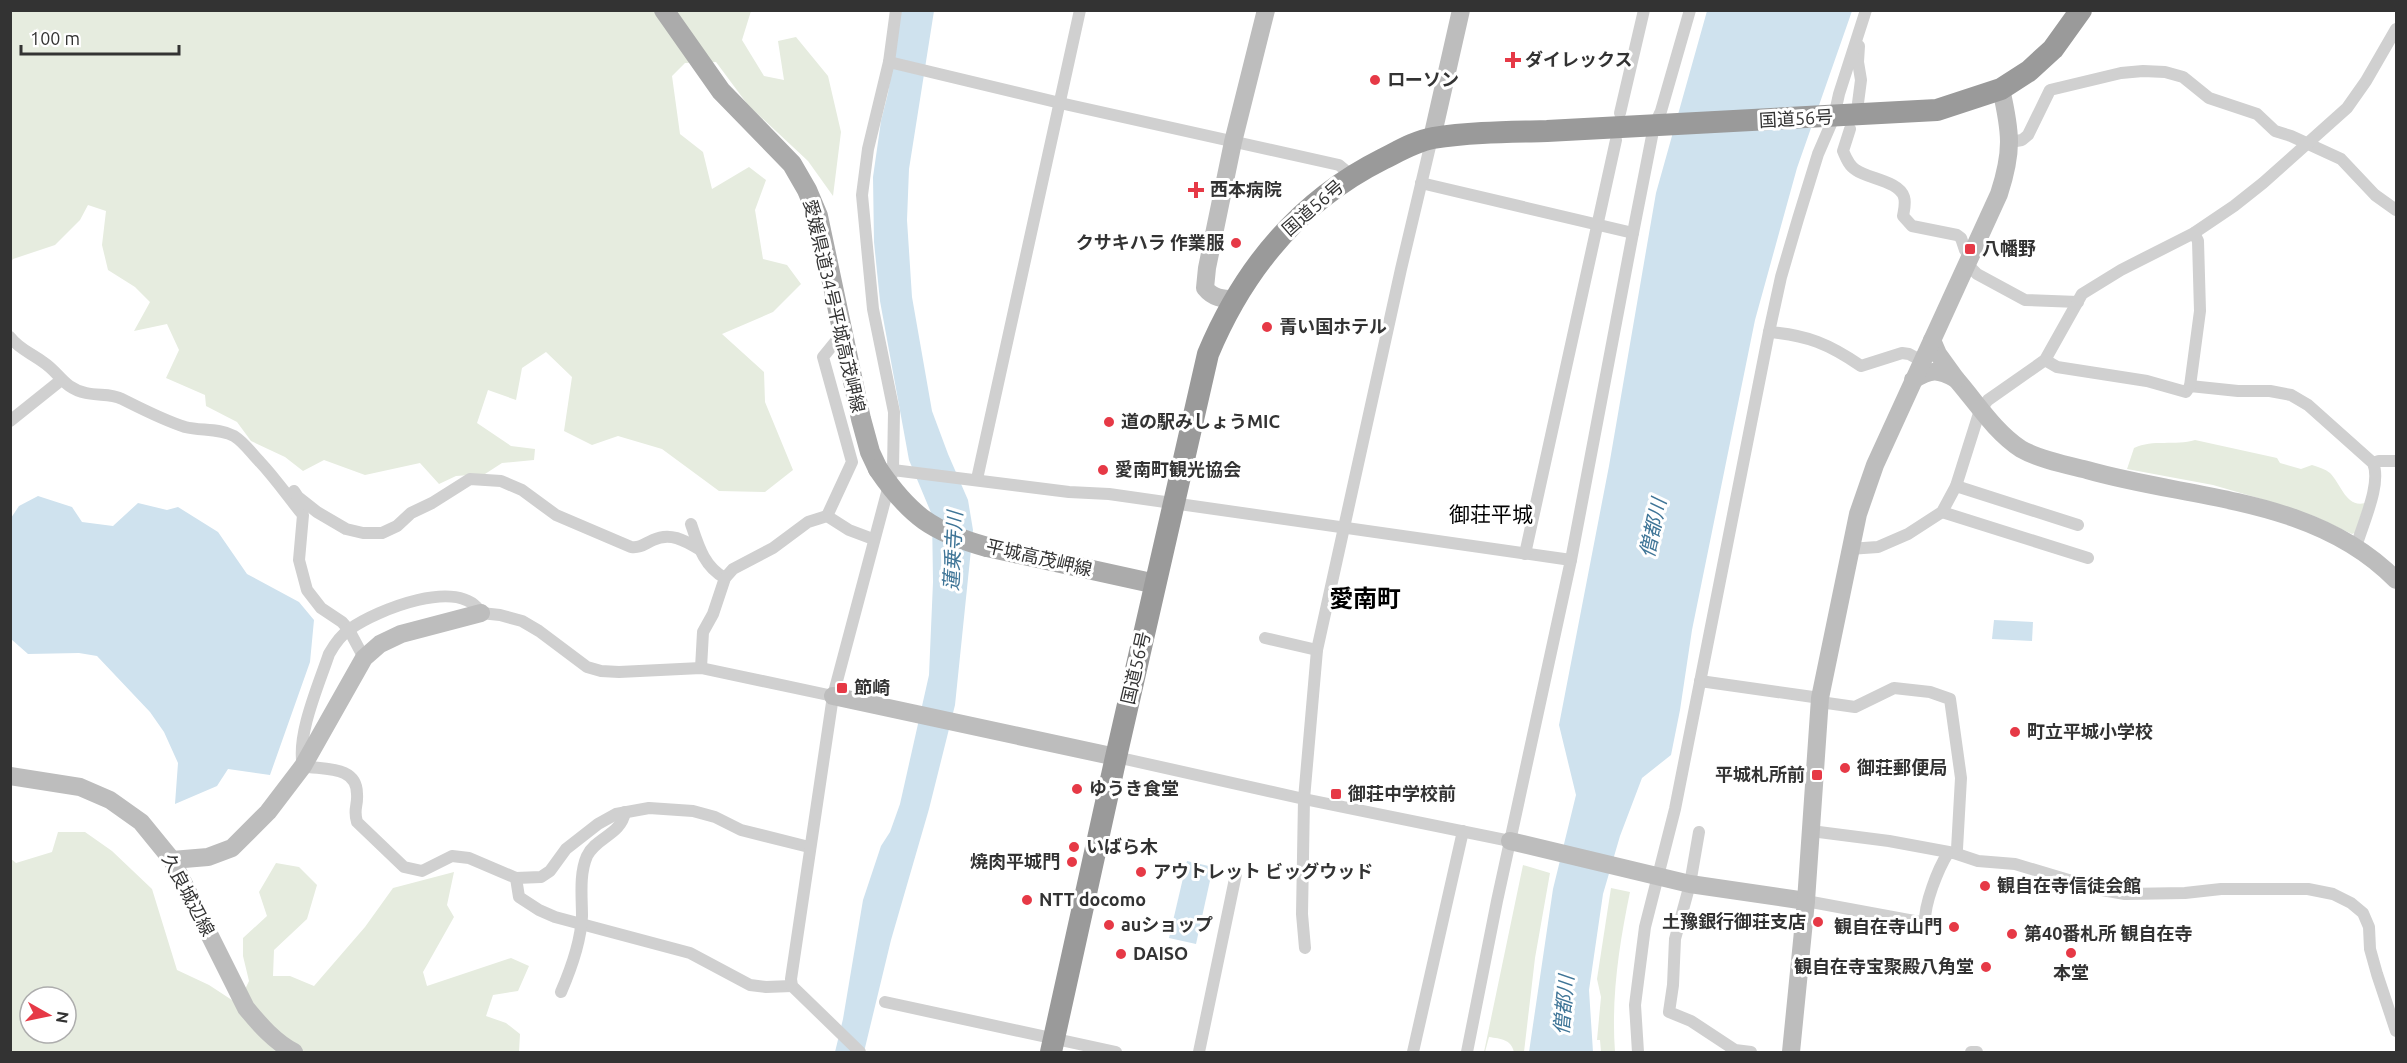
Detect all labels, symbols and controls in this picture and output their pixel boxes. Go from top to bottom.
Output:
scale bar [21,18,178,56]
text: 100 m [30,28,80,48]
place label: ダイレックス [1525,49,1632,69]
marker: ダイレックス [1506,53,1520,67]
place label: ローソン [1387,69,1459,89]
marker: ローソン [1368,73,1382,87]
street label: 国道56号 [1758,106,1834,130]
street label: 国道56号 [1278,175,1347,239]
place label: 西本病院 [1210,179,1282,199]
marker: 西本病院 [1187,181,1205,199]
street label: 愛媛県道34号平城高茂岬線 [801,197,869,414]
place label: クサキハラ 作業服 [1076,232,1225,252]
marker: クサキハラ 作業服 [1229,236,1243,250]
place label: 八幡野 [1982,238,2036,258]
marker: 八幡野 [1963,242,1977,256]
place label: 青い国ホテル [1279,316,1387,336]
marker: 青い国ホテル [1260,320,1274,334]
place label: 道の駅みしょうMIC [1121,411,1280,431]
marker: 道の駅みしょうMIC [1102,415,1116,429]
place label: 愛南町観光協会 [1115,459,1241,479]
marker: 愛南町観光協会 [1096,463,1110,477]
water label: 僧都川 [1635,494,1670,560]
district label: 御荘平城 [1449,502,1533,526]
water label: 蓮乗寺川 [939,508,966,592]
street label: 平城高茂岬線 [984,535,1094,579]
district label: 愛南町 [1329,585,1401,612]
street label: 国道56号 [1117,629,1153,706]
place label: 節崎 [854,677,890,697]
marker: 節崎 [835,681,849,695]
place label: 町立平城小学校 [2027,721,2153,741]
marker: 町立平城小学校 [2008,725,2022,739]
place label: 御荘郵便局 [1856,757,1947,777]
marker: 御荘郵便局 [1838,761,1852,775]
place label: 平城札所前 [1715,764,1805,784]
marker: 平城札所前 [1810,768,1824,782]
place label: ゆうき食堂 [1089,778,1179,798]
marker: ゆうき食堂 [1070,782,1084,796]
place label: 御荘中学校前 [1347,783,1456,803]
marker: 御荘中学校前 [1329,787,1343,801]
place label: いばら木 [1086,836,1158,856]
marker: いばら木 [1067,840,1081,854]
street label: 久良城辺線 [159,850,219,939]
place label: 焼肉平城門 [970,851,1060,871]
marker: 焼肉平城門 [1065,855,1079,869]
place label: アウトレット ビッグウッド [1153,861,1373,881]
marker: アウトレット ビッグウッド [1134,865,1148,879]
place label: 観自在寺信徒会館 [1997,875,2141,895]
marker: 観自在寺信徒会館 [1978,879,1992,893]
place label: NTT docomo [1039,889,1146,909]
marker: NTT docomo [1020,893,1034,907]
place label: 土豫銀行御荘支店 [1662,911,1806,931]
place label: auショップ [1121,914,1213,934]
marker: 土豫銀行御荘支店 [1811,915,1825,929]
place label: 観自在寺山門 [1834,916,1942,936]
marker: auショップ [1102,918,1116,932]
marker: 観自在寺山門 [1947,920,1961,934]
place label: 第40番札所 観自在寺 [2024,923,2193,943]
marker: 第40番札所 観自在寺 [2005,927,2019,941]
place label: DAISO [1133,943,1188,963]
marker: 本堂 [2064,946,2078,960]
marker: DAISO [1114,947,1128,961]
place label: 観自在寺宝聚殿八角堂 [1794,956,1974,976]
marker: 観自在寺宝聚殿八角堂 [1979,960,1993,974]
place label: 本堂 [2053,962,2089,982]
water label: 僧都川 [1549,972,1578,1036]
north arrow [18,985,78,1045]
text: N [53,1010,73,1025]

